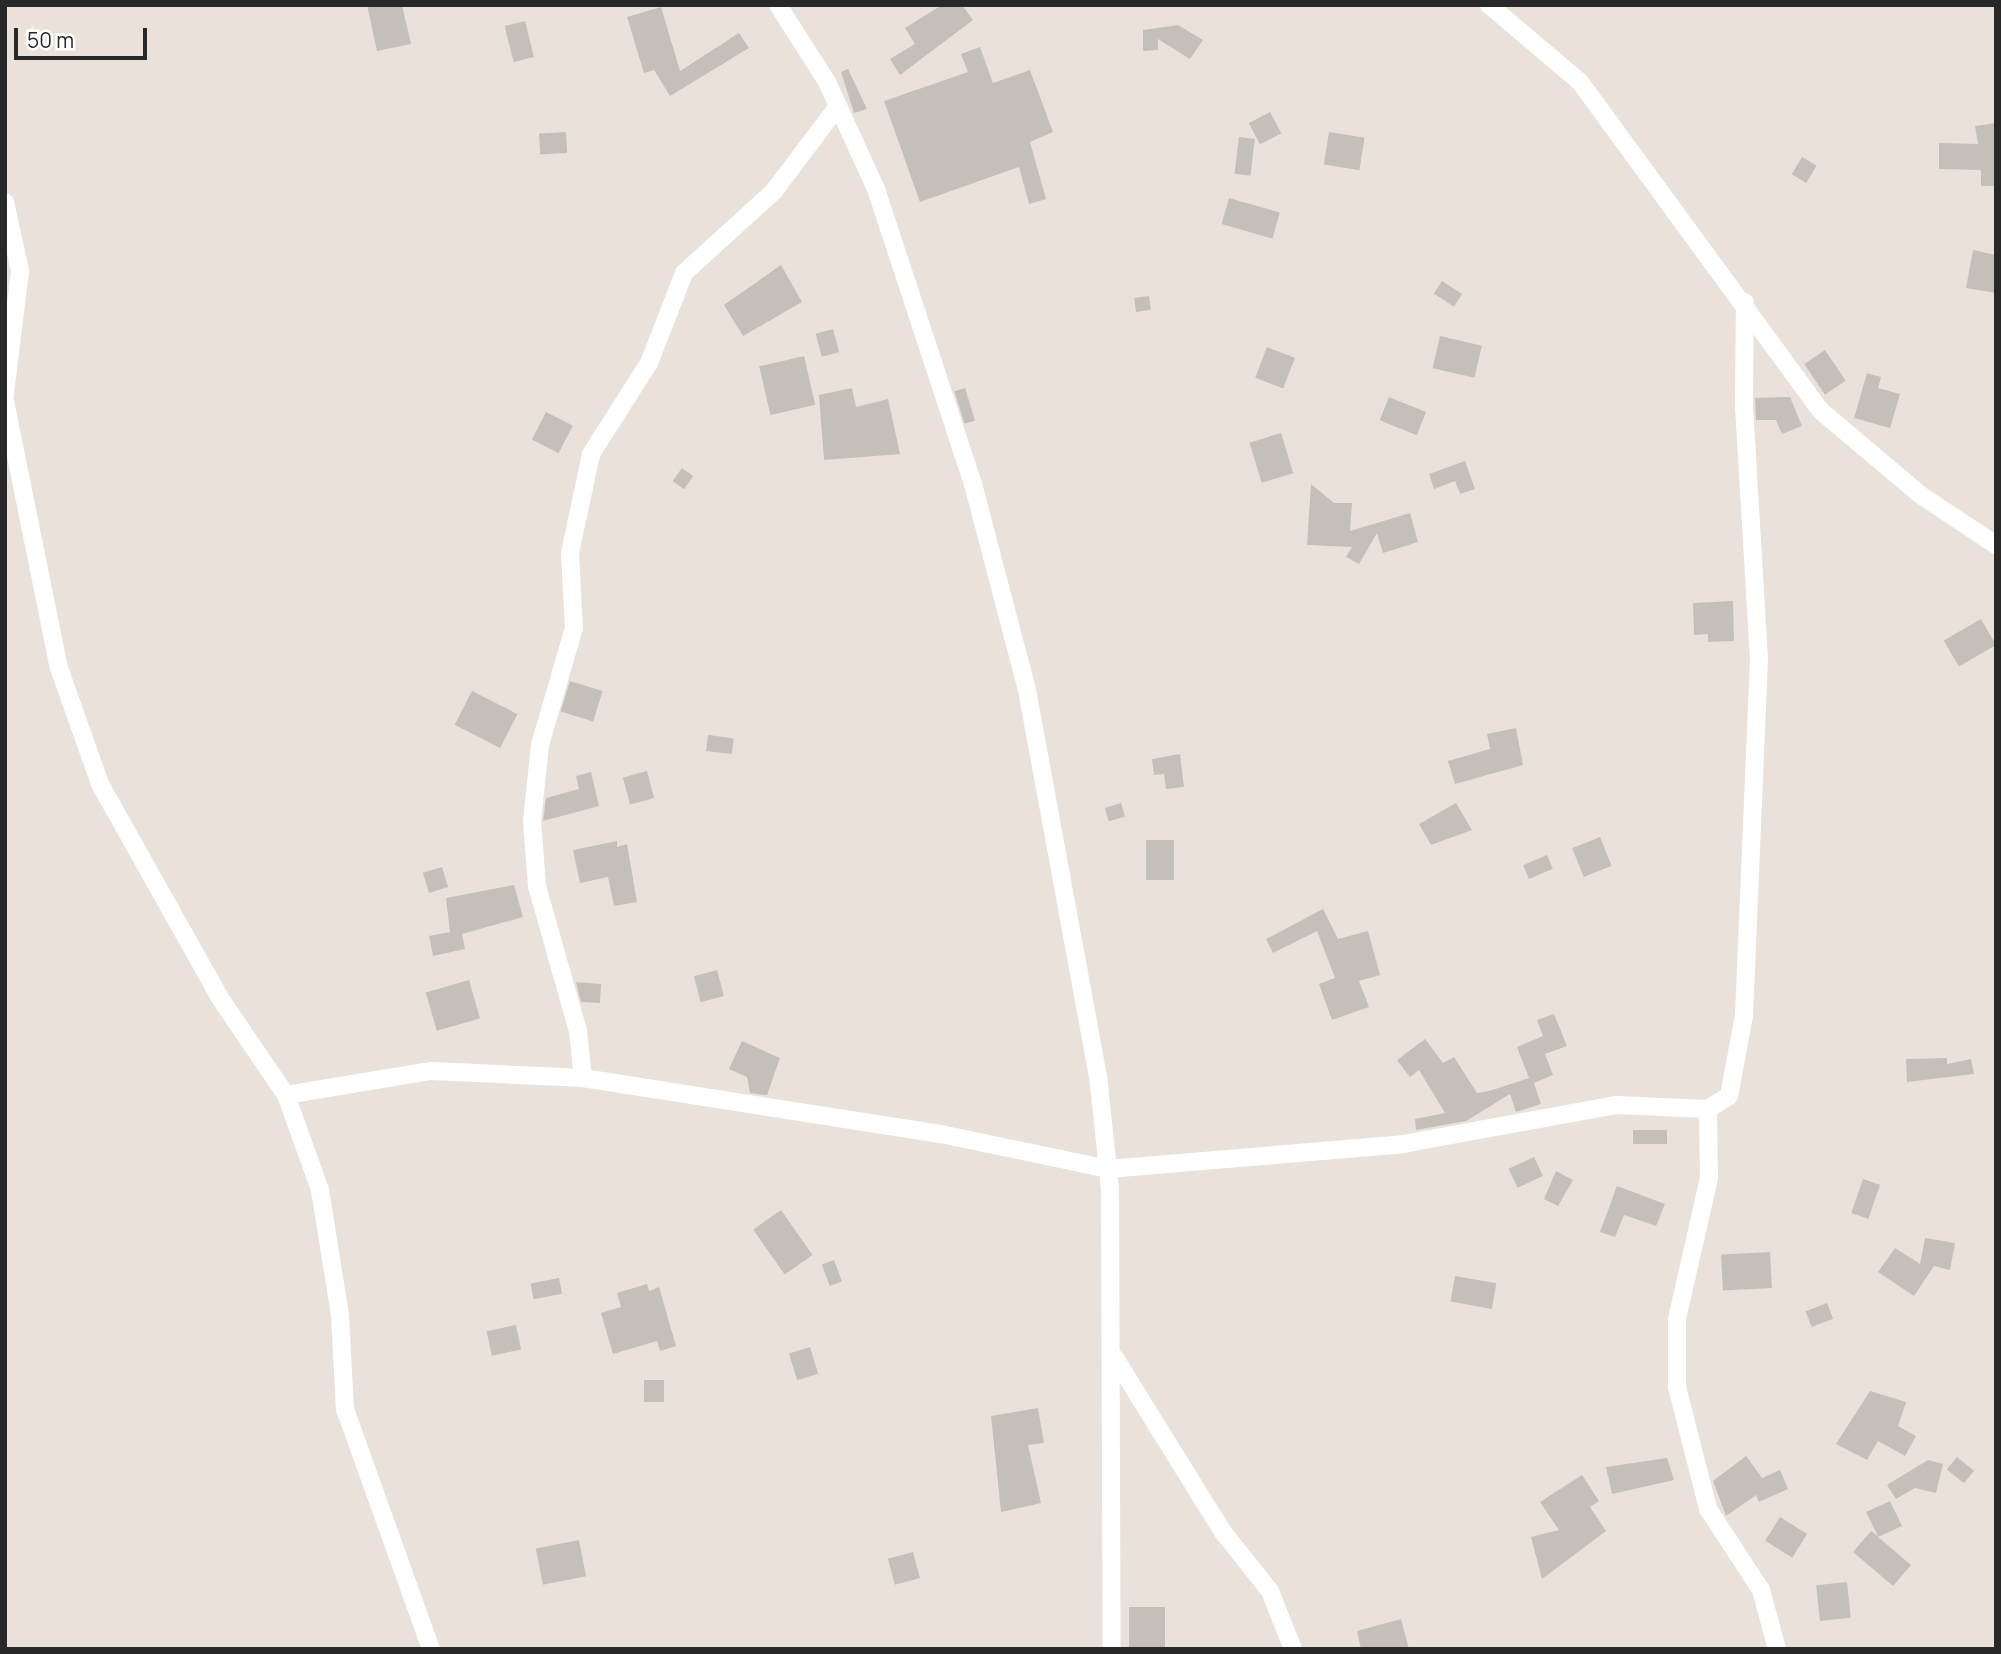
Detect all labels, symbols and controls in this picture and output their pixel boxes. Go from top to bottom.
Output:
scale bar [18,14,150,58]
text: 50 m [27,26,74,54]

